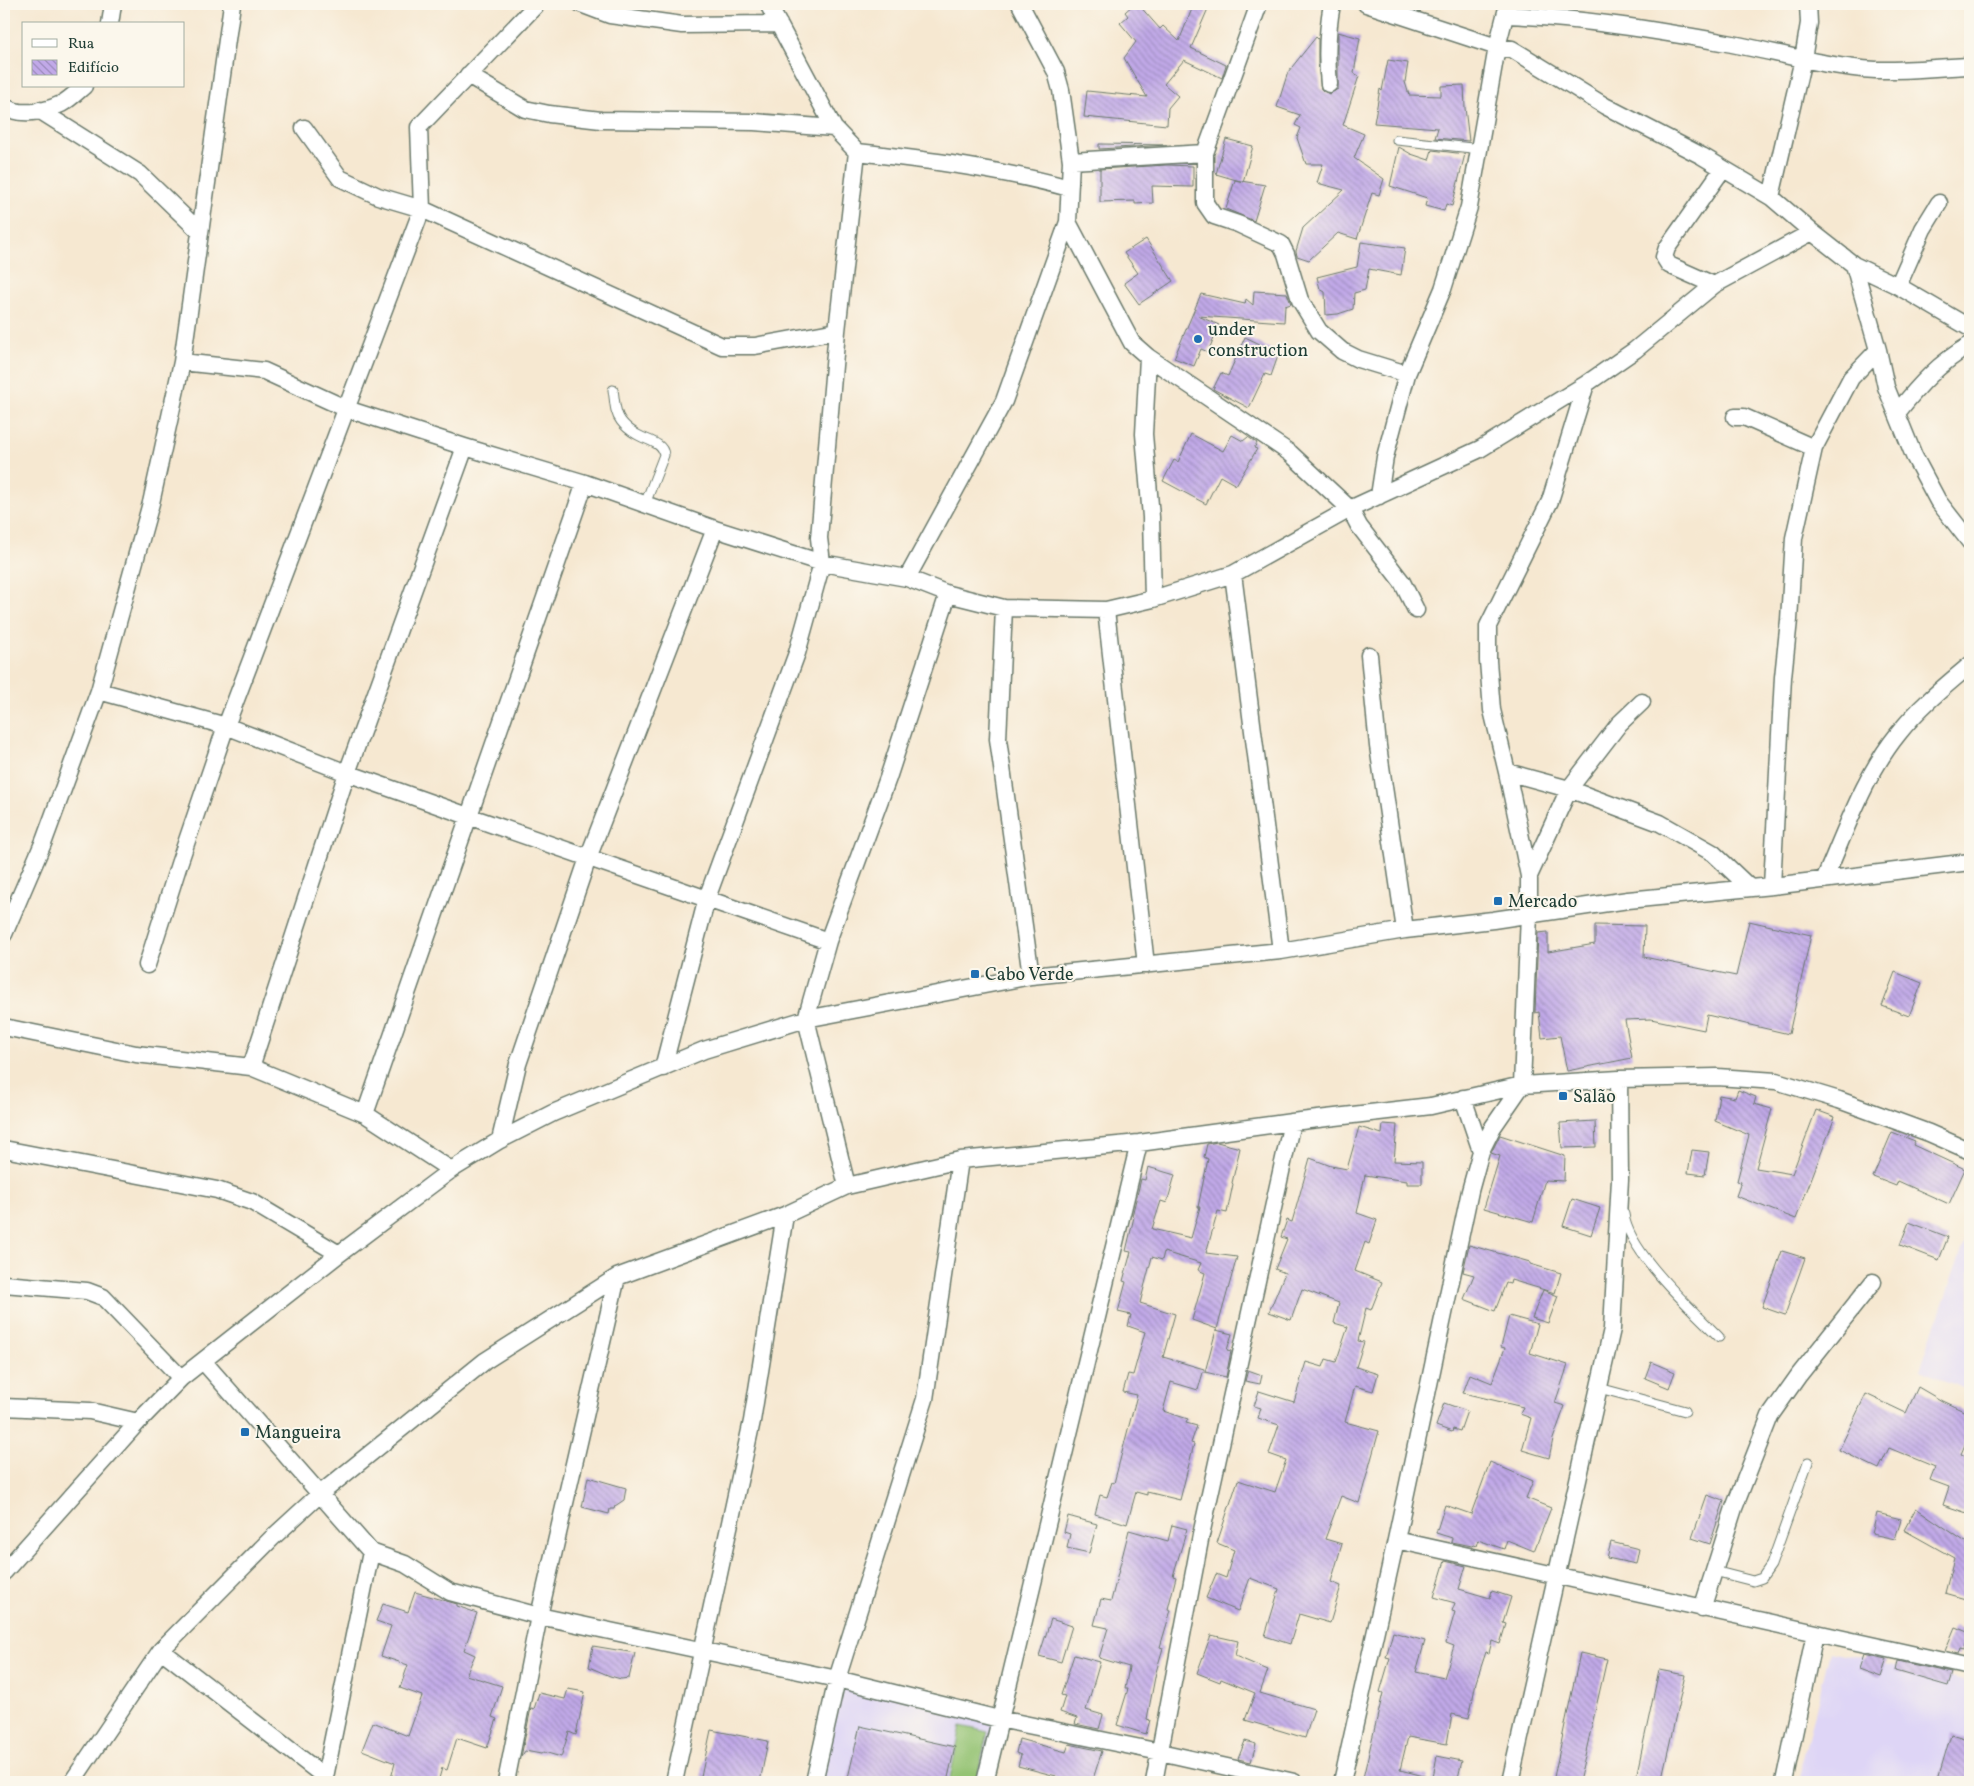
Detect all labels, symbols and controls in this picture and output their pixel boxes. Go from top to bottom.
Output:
legend [22,22,185,88]
text: Rua [68,34,94,55]
text: Edifício [68,58,119,79]
place label: under construction [1208,318,1308,364]
marker: under construction [1192,333,1204,345]
place label: Mercado [1508,890,1577,915]
marker: Mercado [1492,895,1504,907]
place label: Cabo Verde [985,963,1074,988]
marker: Cabo Verde [969,968,981,980]
place label: Salão [1573,1085,1616,1110]
marker: Salão [1557,1090,1569,1102]
place label: Mangueira [255,1421,341,1446]
marker: Mangueira [239,1426,251,1438]

